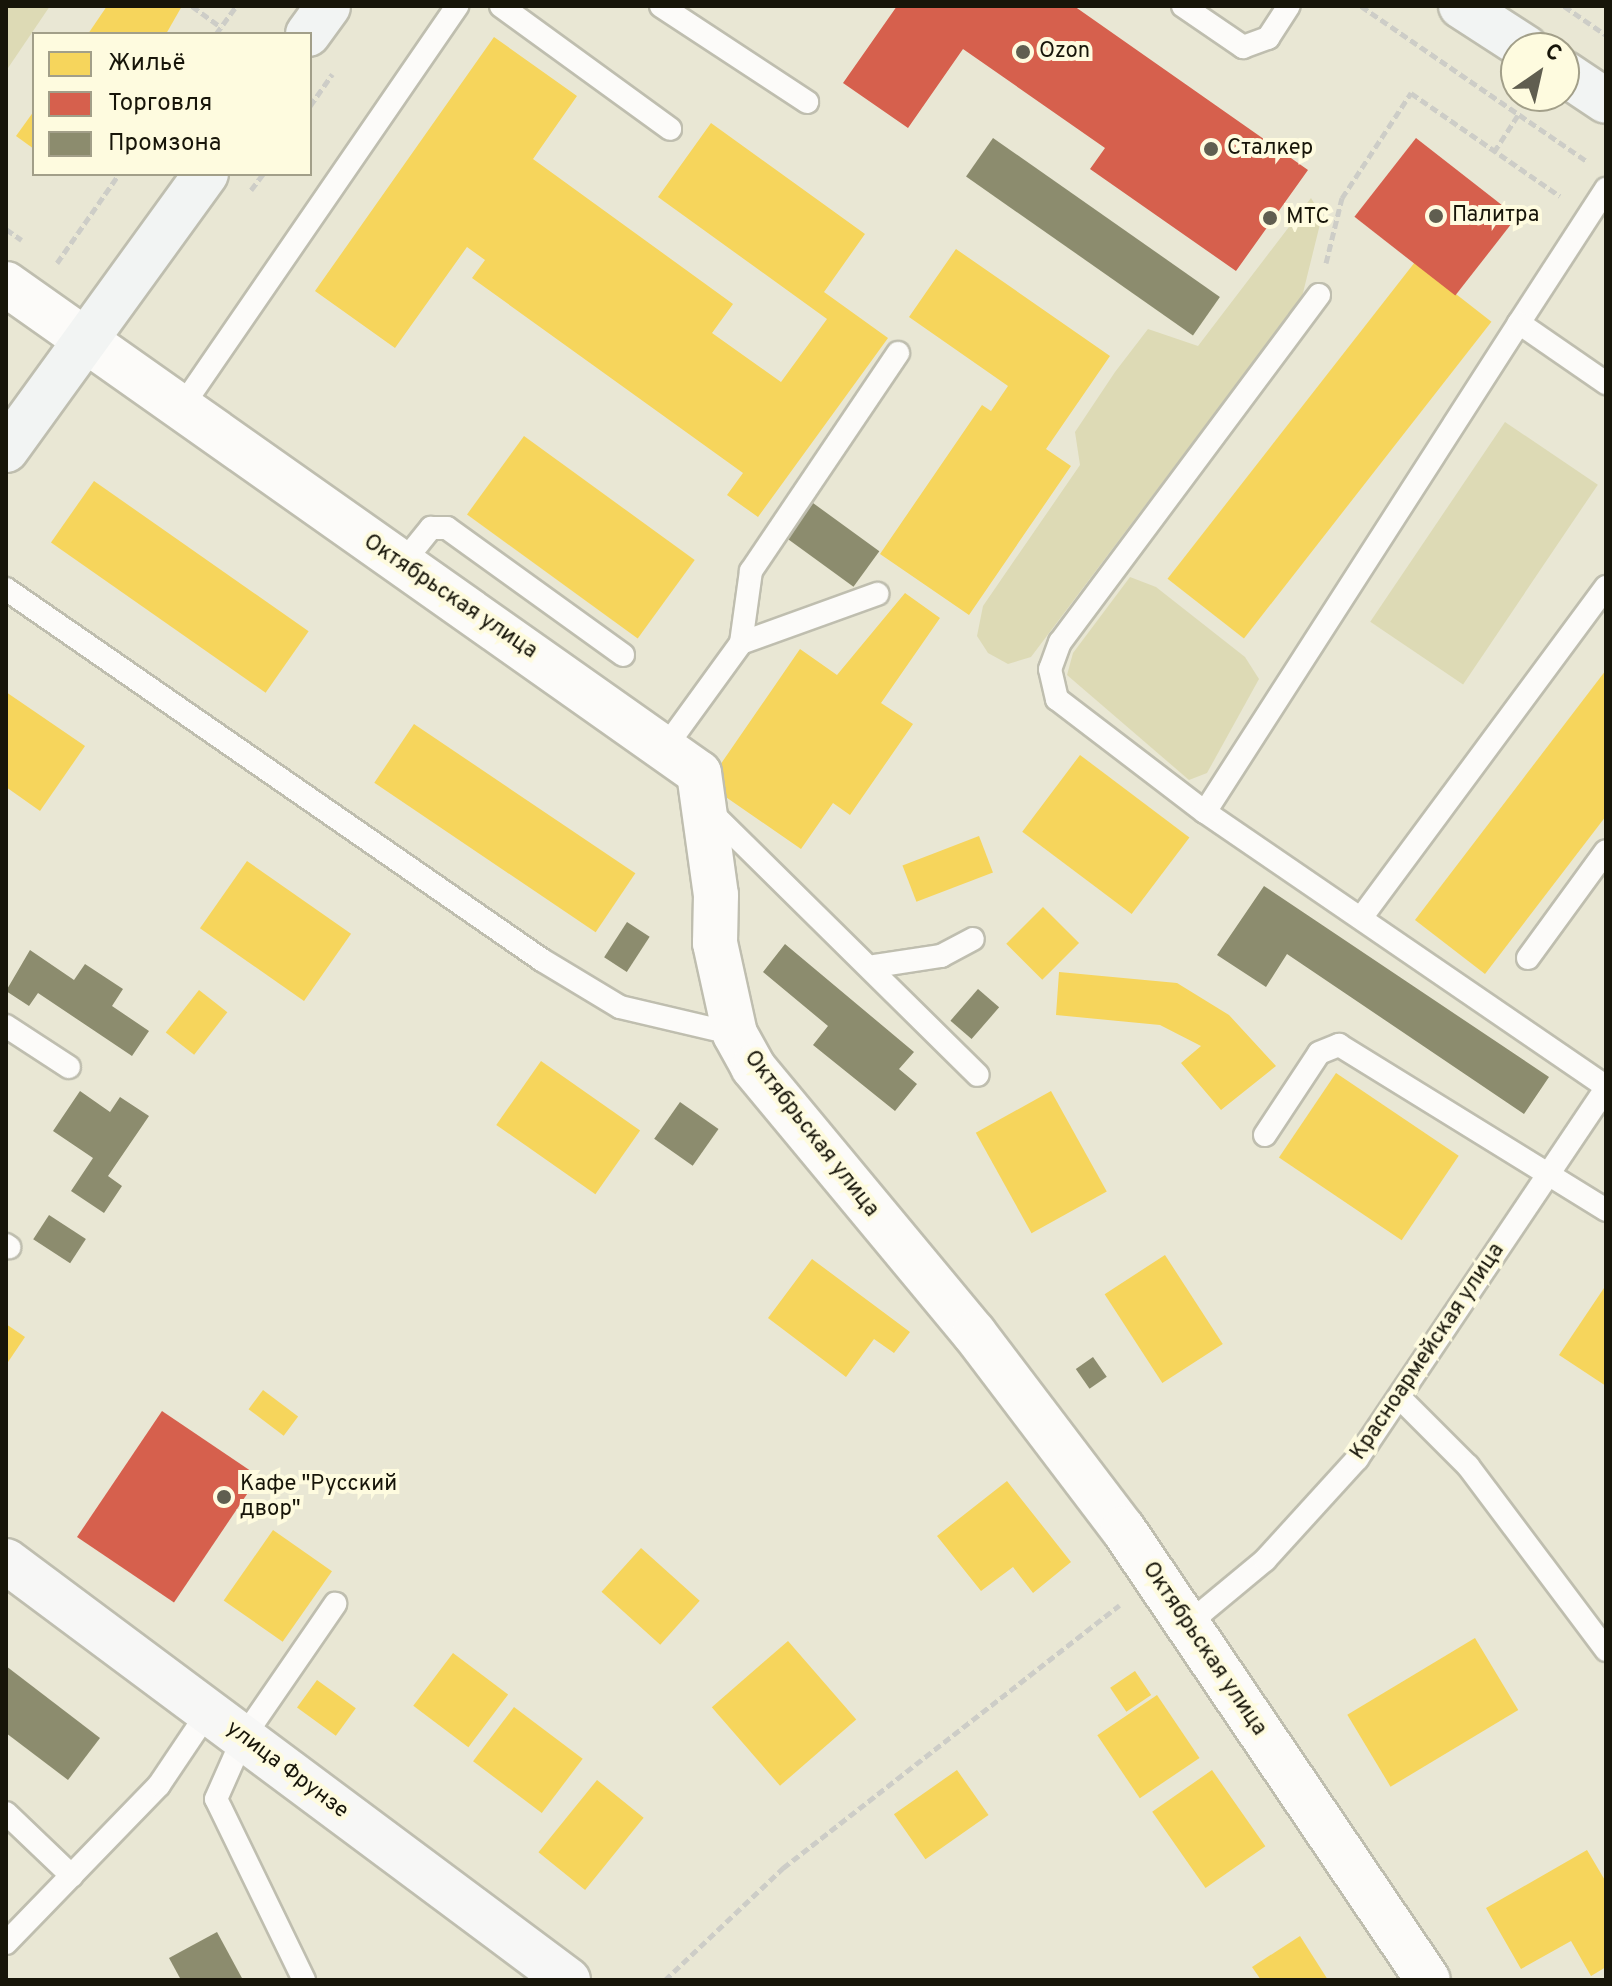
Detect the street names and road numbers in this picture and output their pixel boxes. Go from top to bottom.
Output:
street label: Октябрьская улица [358,529,542,665]
street label: Октябрьская улица [738,1046,884,1222]
street label: Красноармейская улица [1346,1239,1510,1465]
street label: Октябрьская улица [1136,1557,1272,1741]
street label: улица Фрунзе [221,1715,353,1825]

